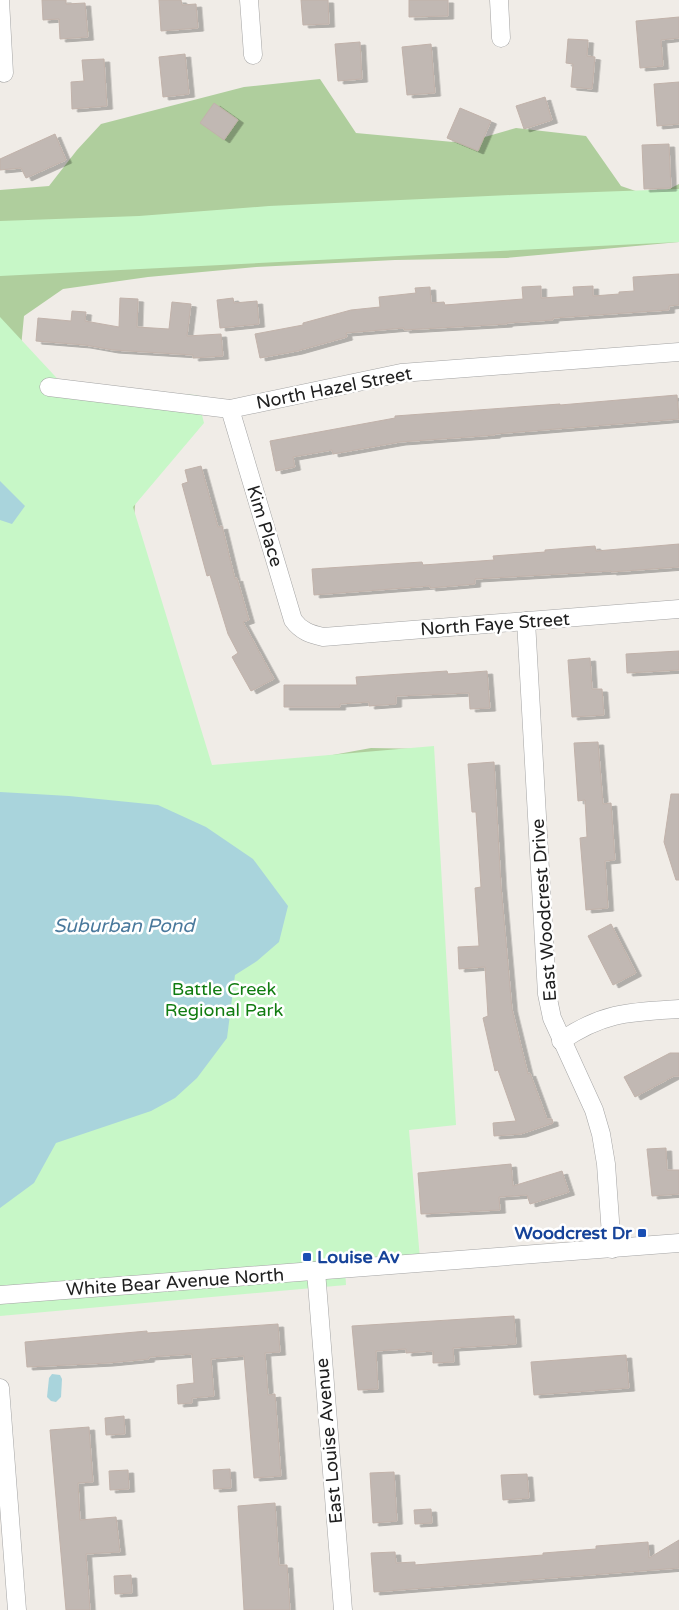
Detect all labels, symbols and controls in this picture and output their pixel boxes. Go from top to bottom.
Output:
street label: North Hazel Street [254,362,414,414]
street label: Kim Place [242,483,288,569]
street label: North Faye Street [419,608,571,640]
street label: East Woodcrest Drive [527,818,561,1002]
water label: Suburban Pond [54,915,196,937]
park label: Battle Creek Regional Park [165,978,283,1021]
place label: Woodcrest Dr [515,1222,633,1244]
marker: Woodcrest Dr [636,1227,648,1239]
place label: Louise Av [317,1246,400,1268]
marker: Louise Av [301,1251,313,1263]
street label: White Bear Avenue North [65,1263,285,1301]
street label: East Louise Avenue [311,1357,347,1525]

